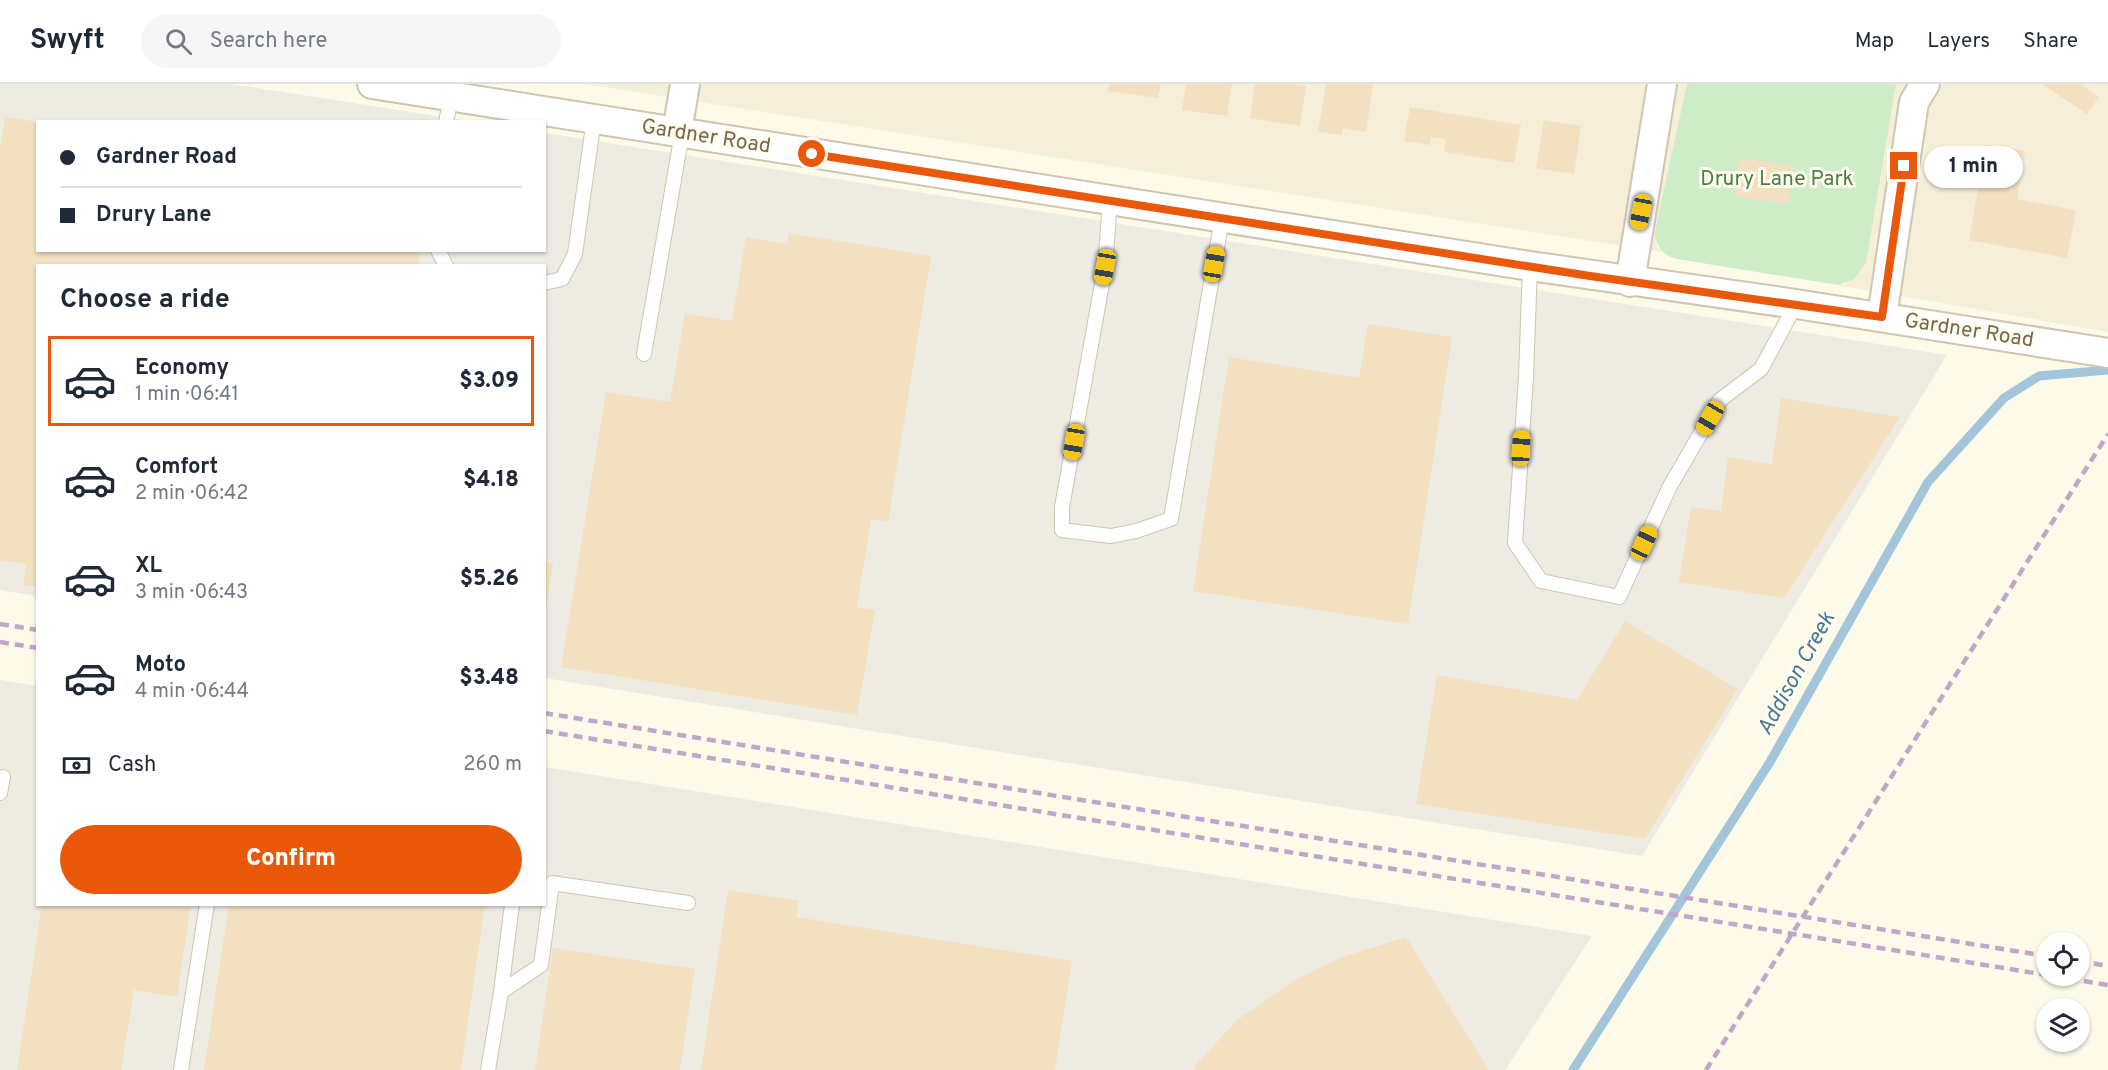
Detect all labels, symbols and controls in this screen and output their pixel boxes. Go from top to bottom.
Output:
search box [141,14,561,68]
text: Swyft [30,23,105,59]
icon: search [162,25,195,58]
text: Search here [210,28,327,55]
text: Map [1855,28,1894,55]
text: Layers [1927,28,1990,55]
text: Share [2023,28,2078,55]
street label: Gardner Road [639,113,773,161]
route start [798,140,825,167]
text: Gardner Road [96,144,237,171]
callout: 1 min [1925,145,2024,187]
route end [1890,152,1917,179]
text: 1 min [1949,154,1998,180]
park label: Drury Lane Park [1700,166,1854,193]
car [1629,193,1653,231]
text: Drury Lane [96,202,211,229]
car [1202,245,1226,283]
car [1093,248,1117,286]
text: Choose a ride [60,283,230,317]
street label: Gardner Road [1902,307,2036,355]
icon: car [63,354,117,408]
text: Economy [135,355,229,382]
text: $3.09 [459,368,519,395]
text: 1 min · 06:41 [135,382,239,408]
car [1693,398,1727,438]
car [1062,423,1086,461]
car [1511,430,1531,466]
icon: car [63,453,117,507]
text: Comfort [135,454,218,481]
text: $4.18 [463,467,519,494]
text: 2 min · 06:42 [135,481,249,507]
car [1628,523,1660,563]
icon: car [63,552,117,606]
text: XL [135,553,162,580]
text: $5.26 [460,566,519,593]
text: 3 min · 06:43 [135,580,248,606]
water label: Addison Creek [1752,607,1842,740]
icon: car [63,651,117,705]
text: Moto [135,652,186,679]
text: $3.48 [459,665,519,692]
text: 4 min · 06:44 [135,679,249,705]
icon: cash [60,749,93,782]
text: Cash [108,752,157,779]
text: 260 m [463,752,522,778]
button: Confirm [60,825,522,894]
map controls [2036,932,2090,1052]
button: locate [2036,932,2090,986]
button: layers [2036,998,2090,1052]

